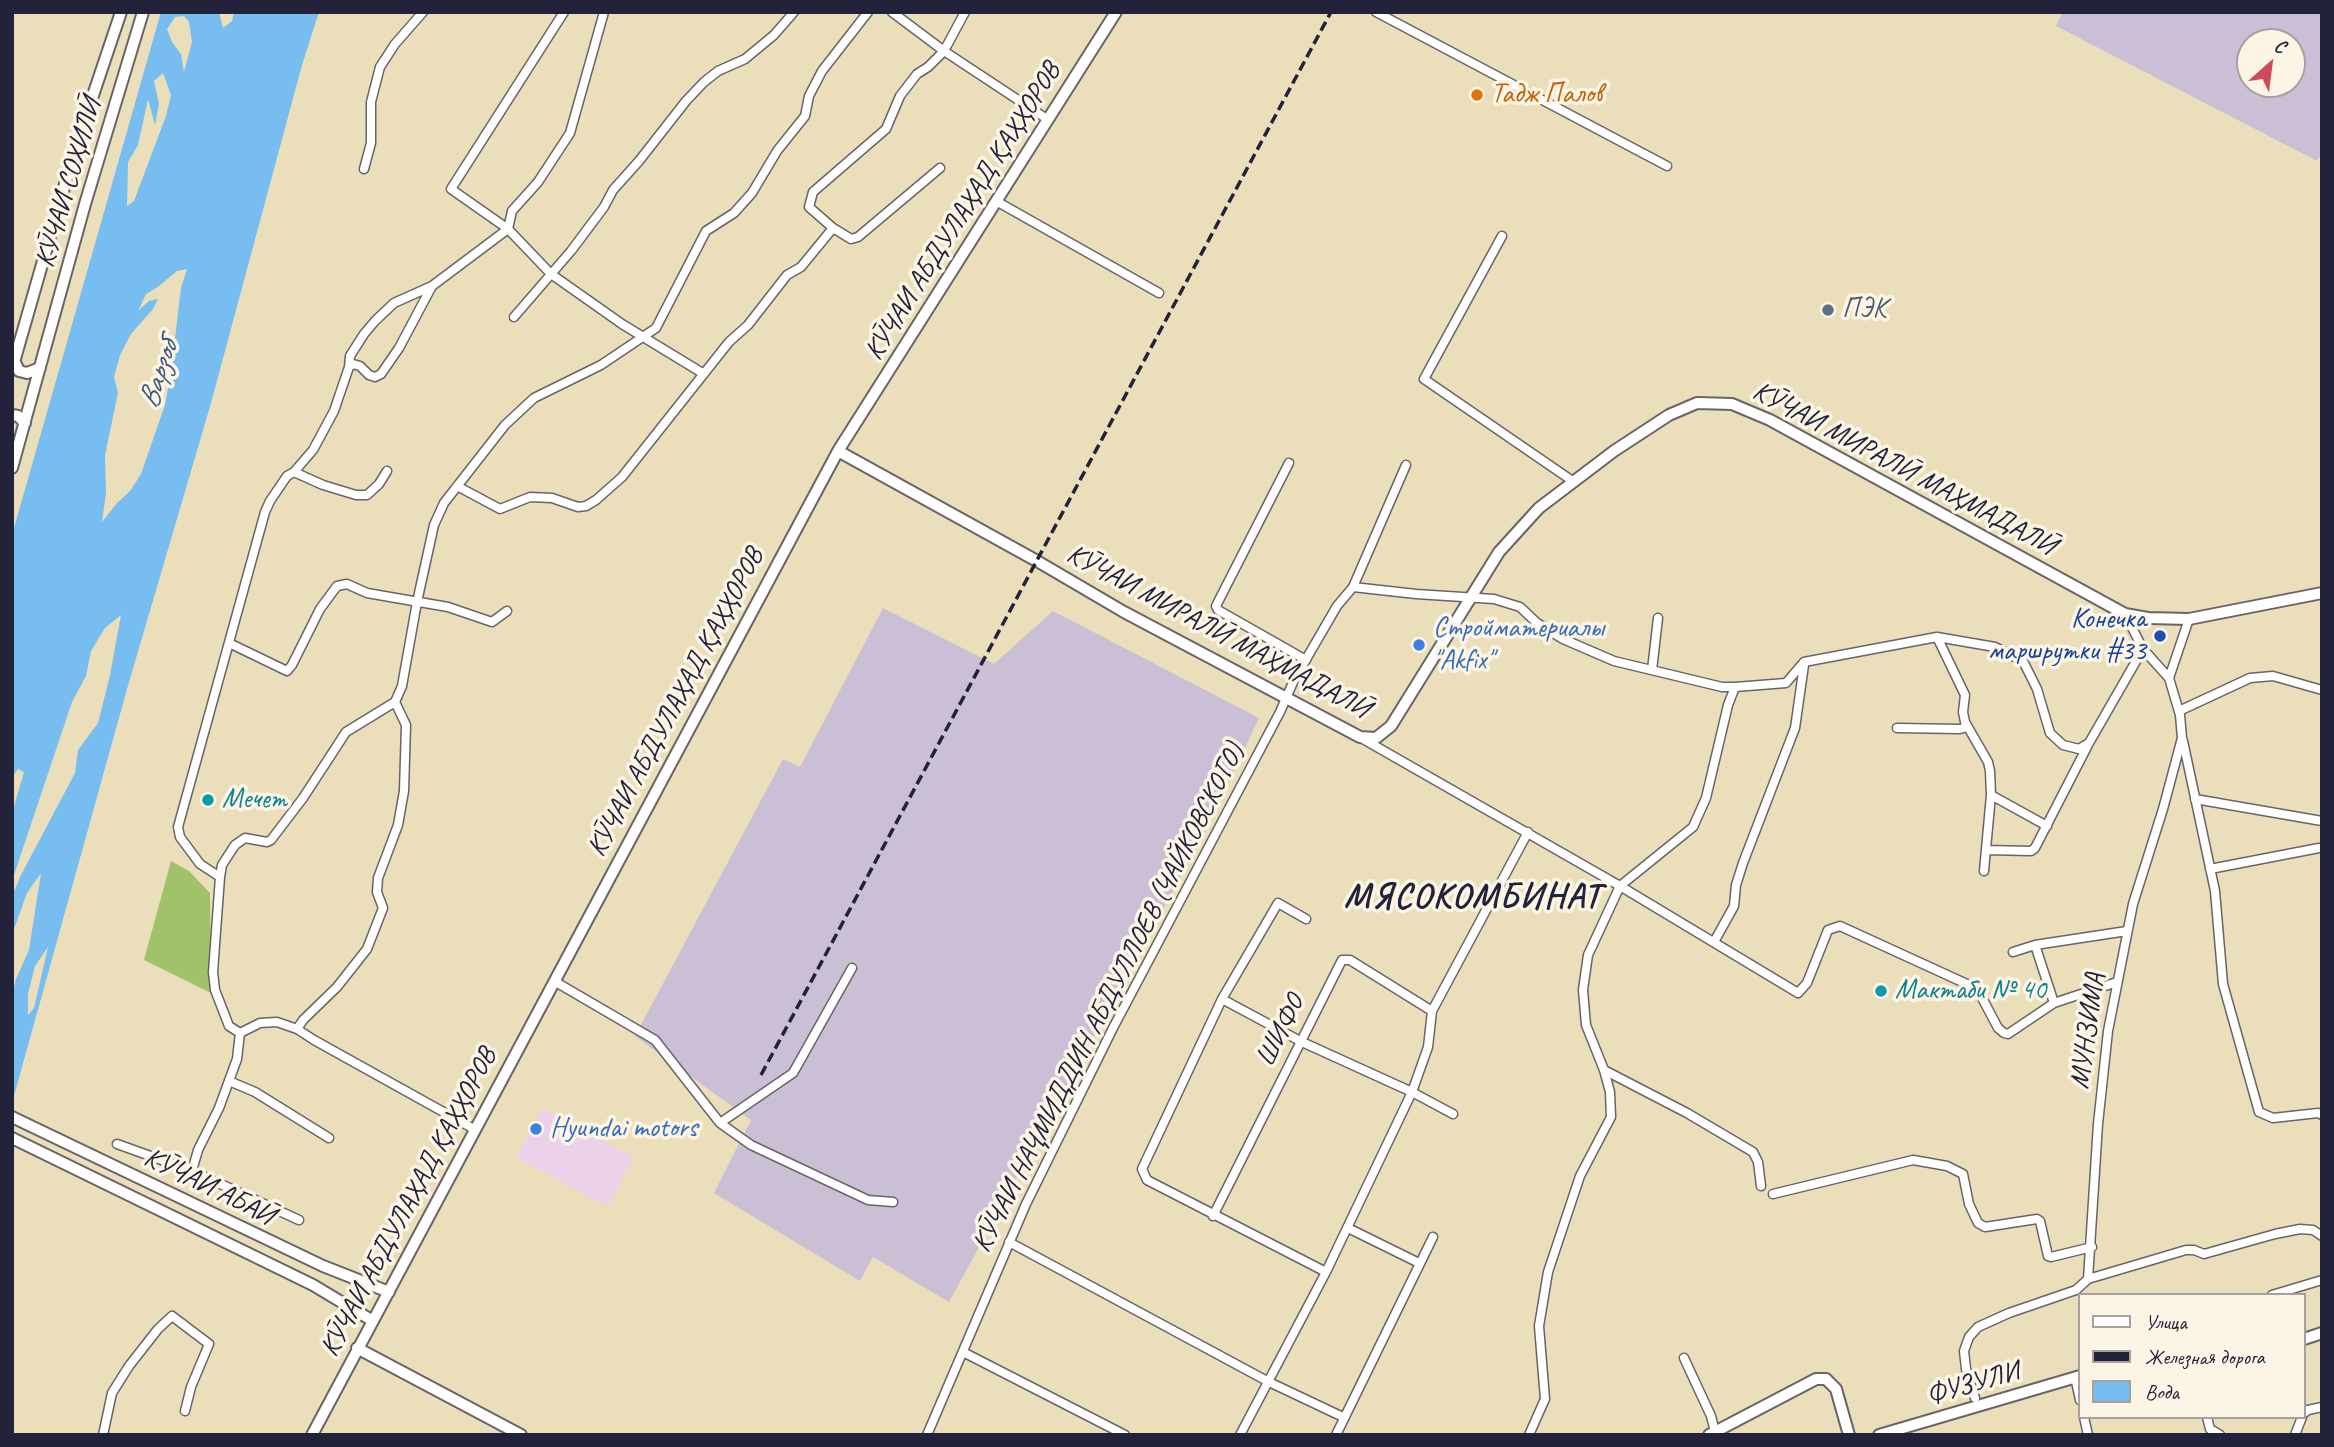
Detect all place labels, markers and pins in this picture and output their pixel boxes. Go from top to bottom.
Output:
place label: Тадж Палов [1491,78,1602,112]
marker: Тадж Палов [1469,87,1485,103]
place label: ПЭК [1842,293,1886,327]
marker: ПЭК [1820,302,1836,318]
place label: Конечка маршрутки #33 [1988,603,2146,669]
place label: Стройматериалы "Akfix" [1433,612,1604,678]
marker: Конечка маршрутки #33 [2152,628,2168,644]
marker: Стройматериалы "Akfix" [1411,637,1427,653]
place label: Мечет [222,783,287,817]
marker: Мечет [200,792,216,808]
place label: Мактаби № 40 [1895,974,2046,1008]
marker: Мактаби № 40 [1873,983,1889,999]
place label: Hyundai motors [550,1112,697,1146]
marker: Hyundai motors [528,1121,544,1137]

